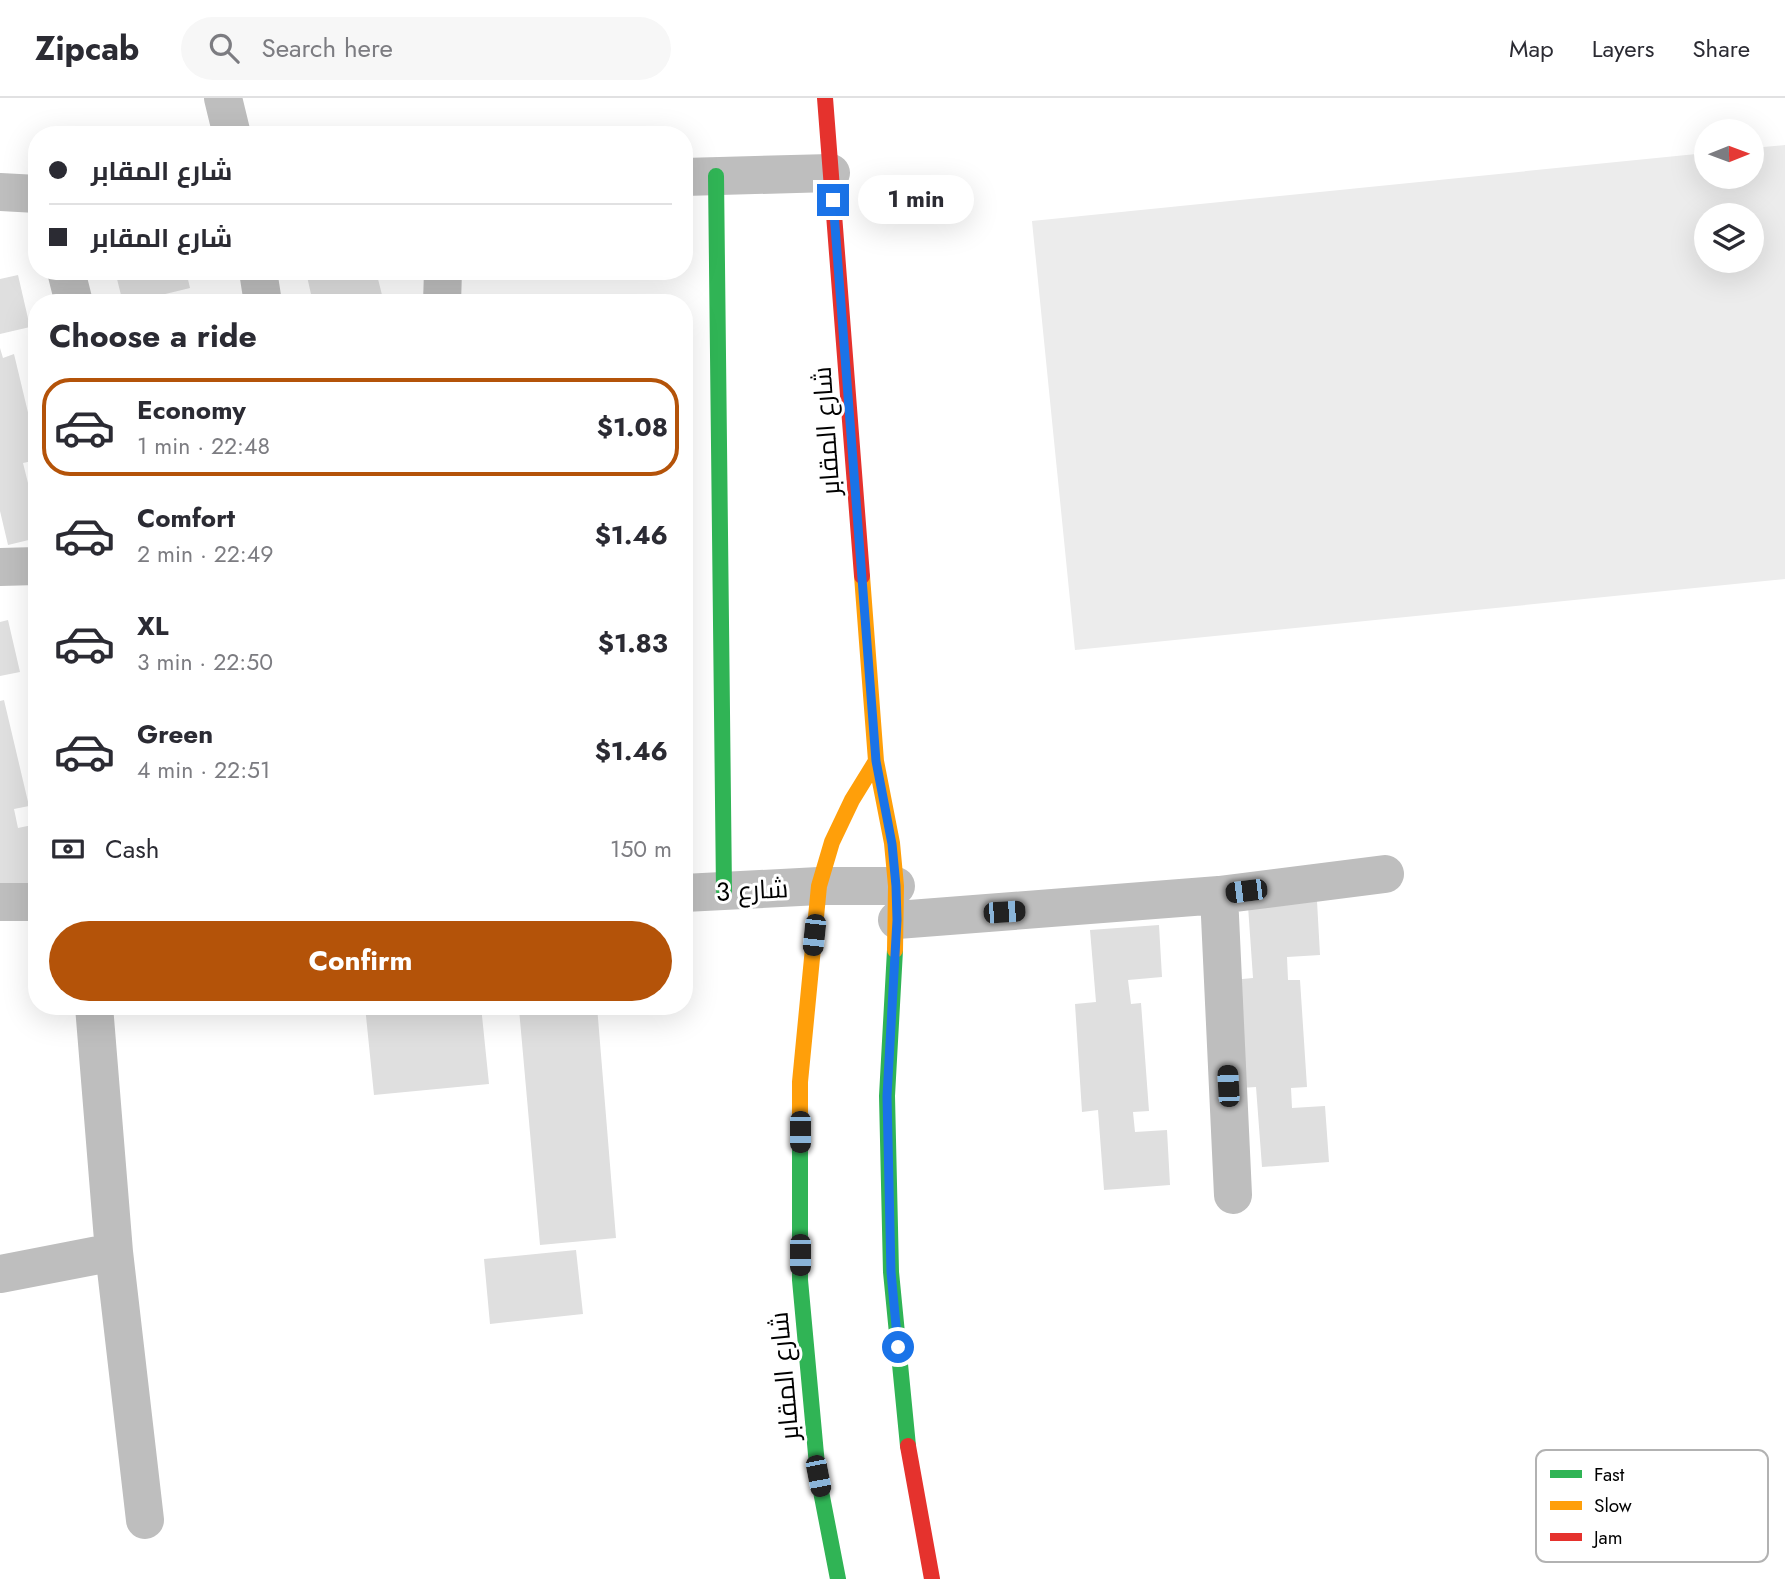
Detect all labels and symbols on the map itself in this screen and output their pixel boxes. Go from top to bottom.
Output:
north arrow [1694,119,1764,189]
callout: 1 min [858,176,973,224]
route end [817,184,849,216]
street label: شارع المقابر [803,365,850,499]
street label: شارع 3 [715,869,789,911]
car [1224,878,1269,904]
car [983,900,1026,924]
car [802,913,827,957]
car [1217,1064,1240,1108]
car [790,1111,811,1153]
car [790,1234,811,1276]
street label: شارع المقابر [759,1310,809,1444]
route start [882,1331,914,1363]
legend [1536,1450,1768,1562]
car [804,1453,833,1499]
text: Fast [1594,1461,1625,1488]
text: Slow [1594,1492,1632,1519]
text: Jam [1591,1524,1623,1551]

